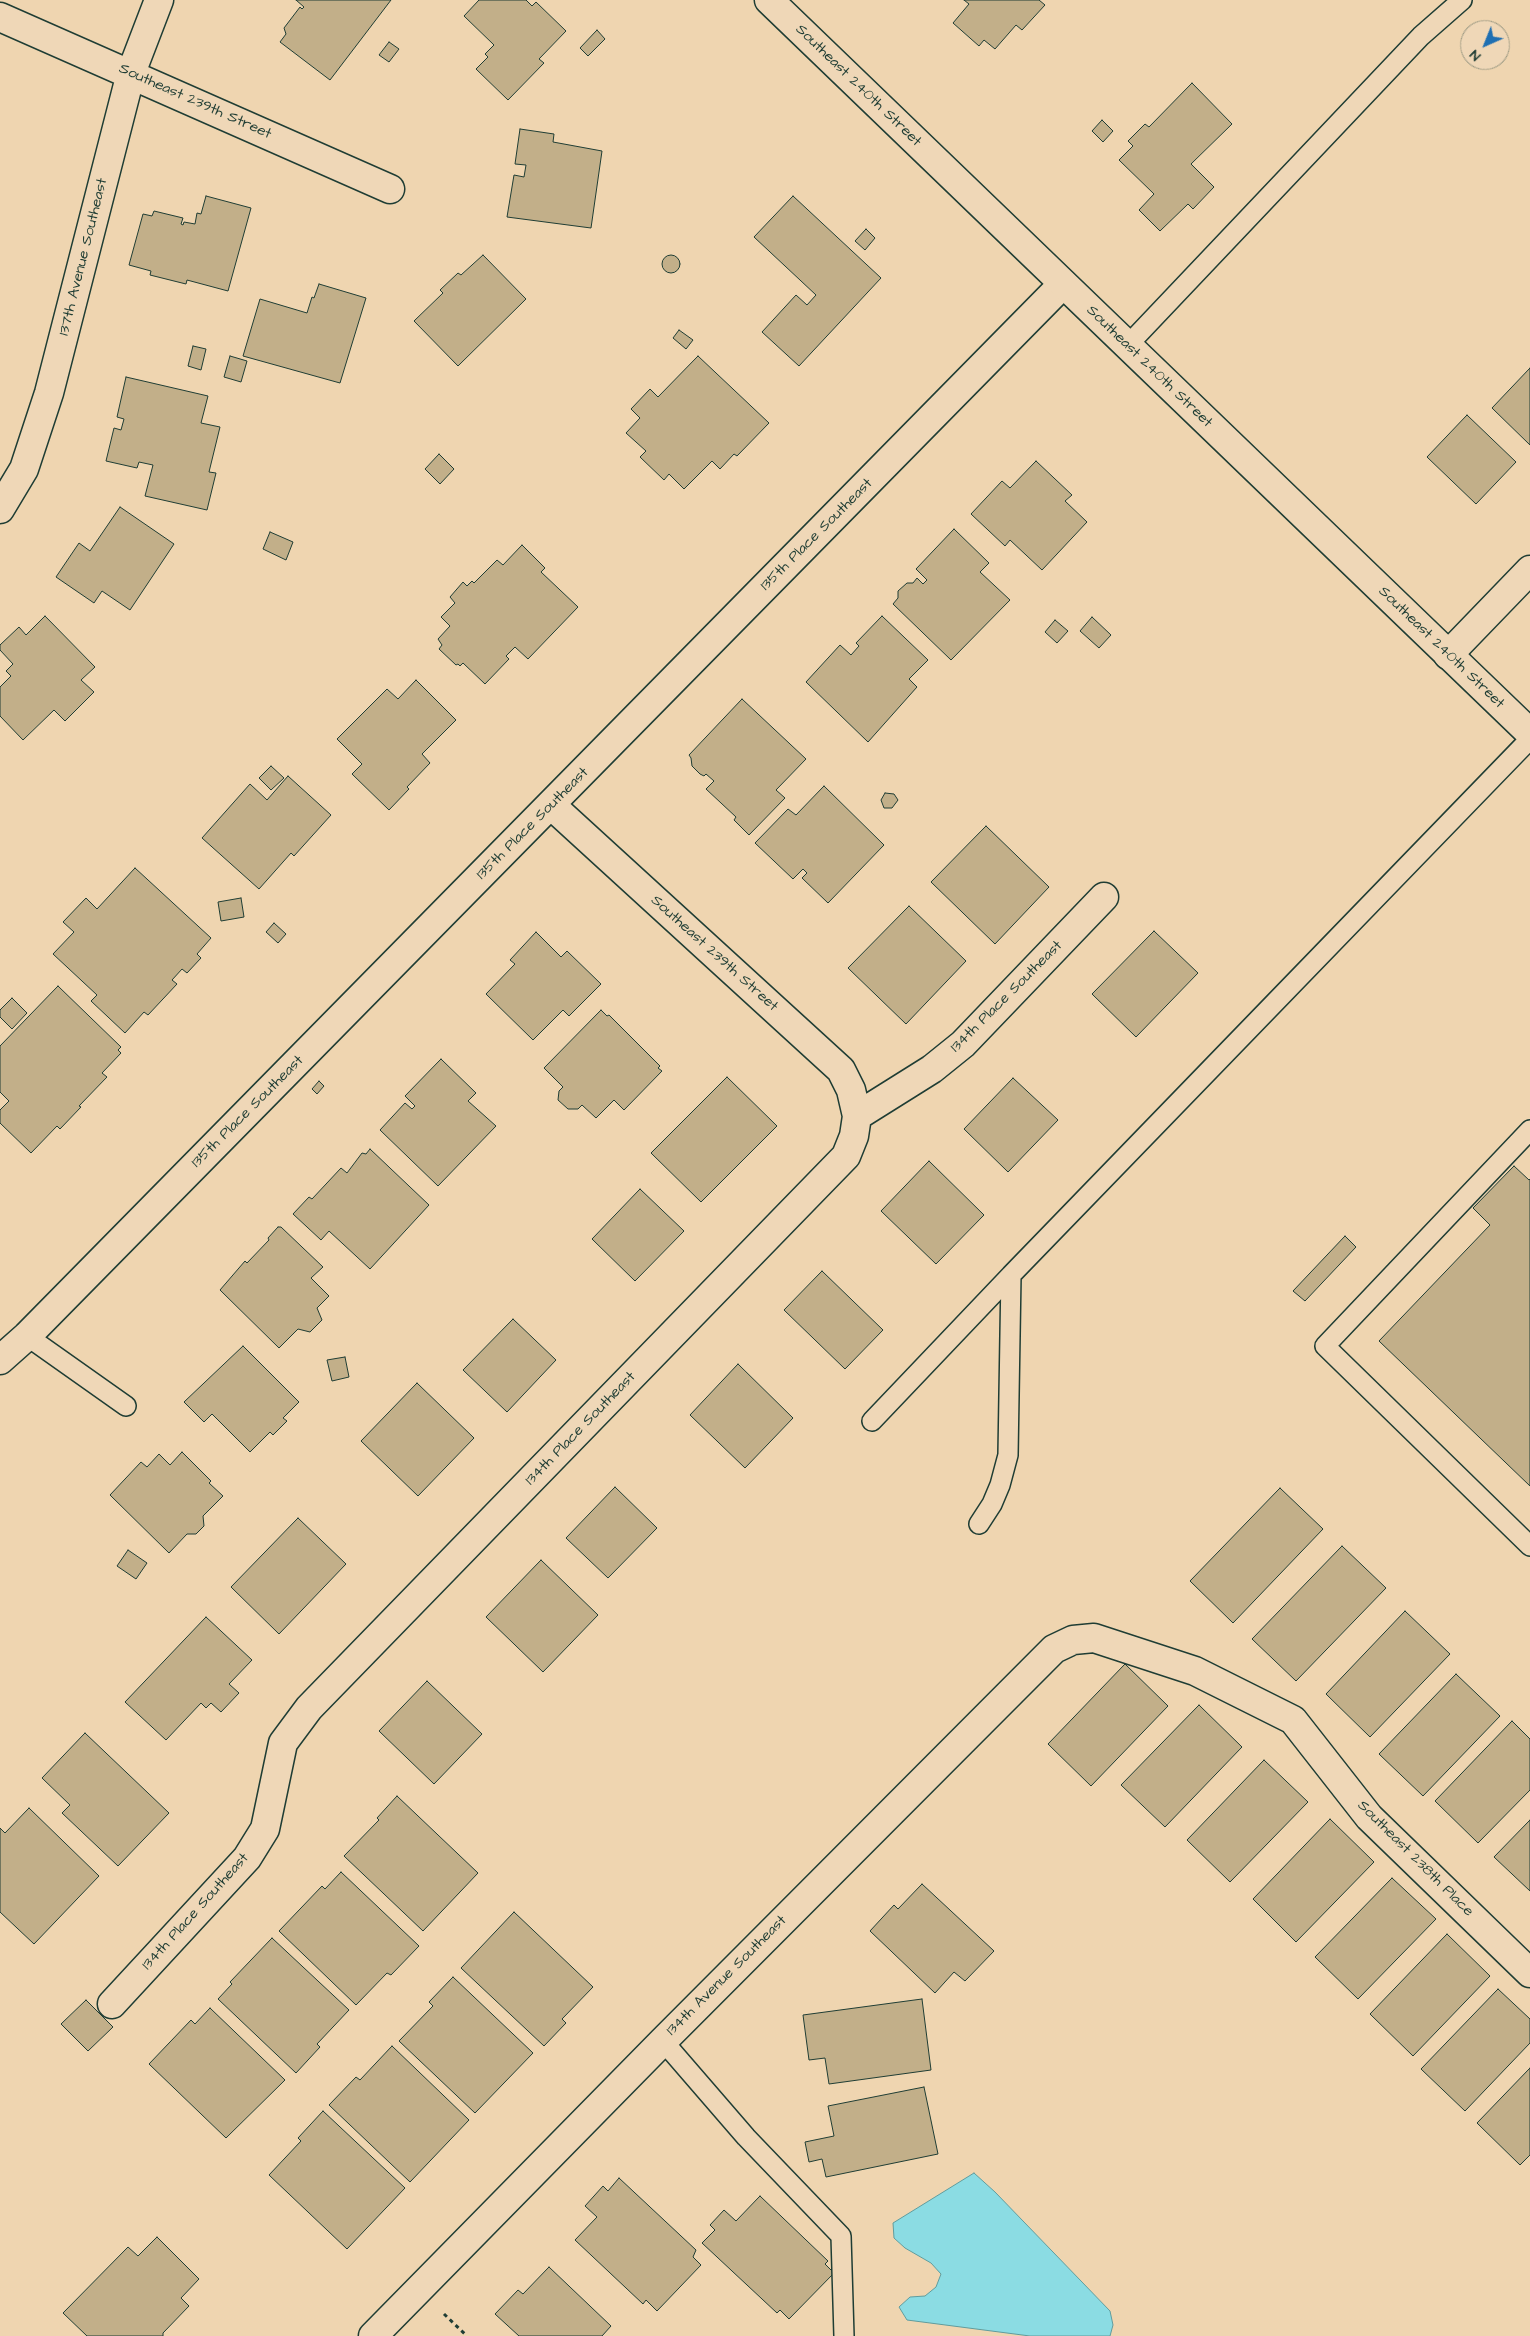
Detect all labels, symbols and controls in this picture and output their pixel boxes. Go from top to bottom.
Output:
north arrow [1460,20,1510,70]
street label: Southeast 240th Street [791,21,925,151]
text: N [1465,45,1485,65]
street label: Southeast 239th Street [116,60,274,144]
street label: 137th Avenue Southeast [56,176,112,338]
street label: Southeast 240th Street [1082,302,1216,432]
street label: 135th Place Southeast [757,475,877,595]
street label: Southeast 240th Street [1374,583,1508,713]
street label: 135th Place Southeast [473,764,593,884]
street label: Southeast 239th Street [647,892,781,1016]
street label: 134th Place Southeast [947,937,1067,1057]
street label: 135th Place Southeast [188,1052,308,1172]
street label: 134th Place Southeast [522,1368,640,1490]
street label: Southeast 238th Place [1353,1797,1477,1921]
street label: 134th Place Southeast [139,1850,253,1974]
street label: 134th Avenue Southeast [663,1912,791,2040]

